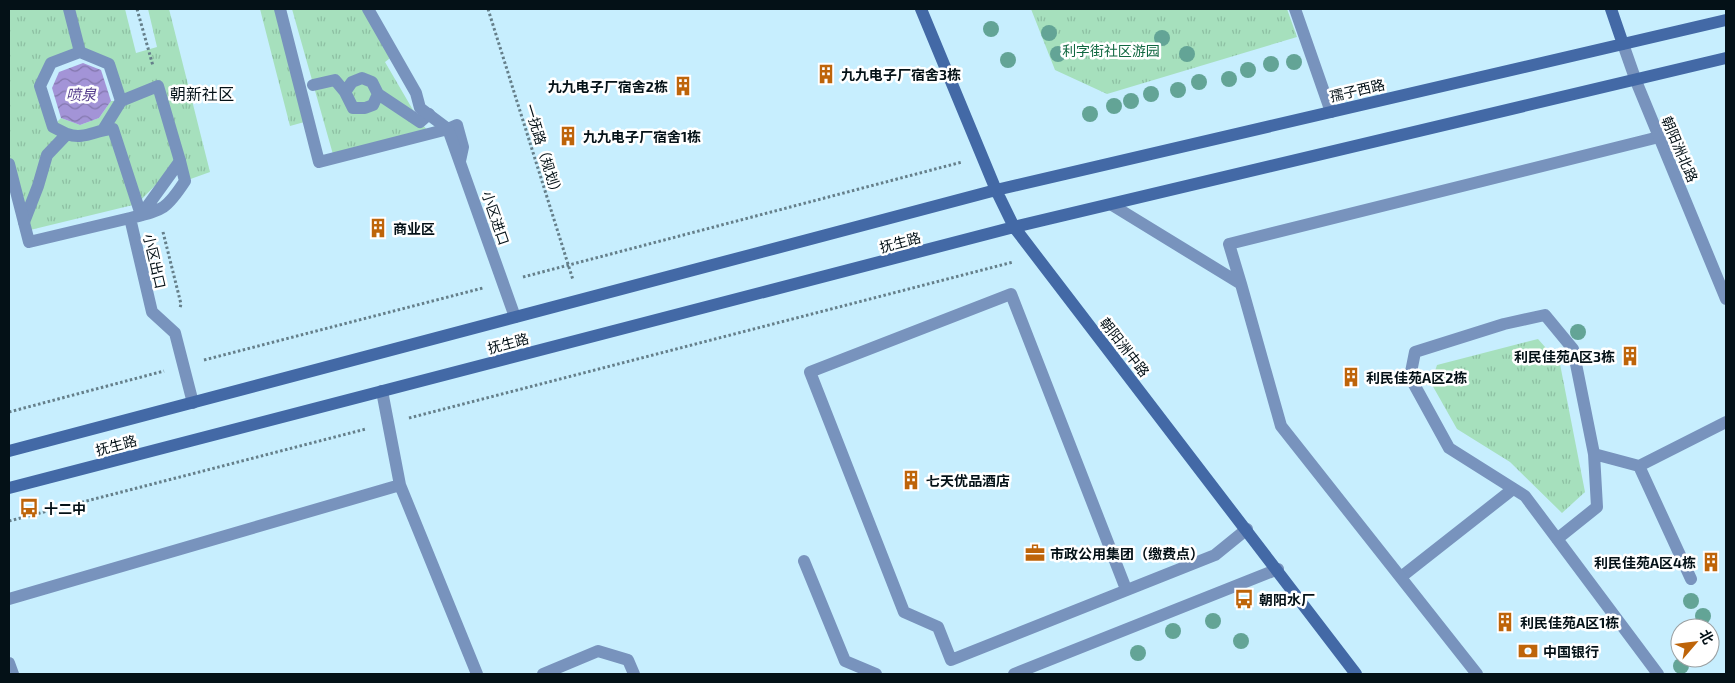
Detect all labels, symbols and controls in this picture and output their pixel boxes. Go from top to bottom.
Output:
park label: 利字街社区游园 [1062,42,1160,59]
building icon: 九九电子厂宿舍3栋 [815,63,837,85]
place label: 九九电子厂宿舍3栋 [841,66,961,83]
building icon: 九九电子厂宿舍2栋 [672,75,694,97]
street label: 孺子西路 [1328,75,1386,105]
place label: 九九电子厂宿舍2栋 [548,78,668,95]
district label: 朝新社区 [170,84,234,103]
water label: 喷泉 [66,85,97,103]
street label: 一抚路（规划） [522,102,566,200]
street label: 朝阳洲北路 [1659,113,1701,185]
building icon: 九九电子厂宿舍1栋 [557,125,579,147]
place label: 九九电子厂宿舍1栋 [583,128,701,145]
street label: 小区进口 [479,189,513,247]
building icon: 商业区 [367,217,389,239]
place label: 商业区 [393,220,435,237]
street label: 抚生路 [878,228,922,256]
street label: 小区出口 [140,232,170,290]
street label: 朝阳洲中路 [1097,314,1153,380]
street label: 抚生路 [486,329,530,357]
building icon: 利民佳苑A区3栋 [1619,345,1641,367]
place label: 利民佳苑A区3栋 [1514,348,1615,365]
building icon: 利民佳苑A区2栋 [1340,366,1362,388]
place label: 利民佳苑A区2栋 [1366,369,1467,386]
street label: 抚生路 [94,431,138,459]
building icon: 七天优品酒店 [900,469,922,491]
place label: 七天优品酒店 [926,472,1010,489]
bus stop icon: 十二中 [18,497,40,519]
place label: 十二中 [44,500,86,517]
office icon: 市政公用集团（缴费点） [1024,542,1046,564]
place label: 市政公用集团（缴费点） [1050,545,1204,562]
building icon: 利民佳苑A区4栋 [1700,551,1722,573]
place label: 利民佳苑A区4栋 [1594,554,1696,571]
bus stop icon: 朝阳水厂 [1233,588,1255,610]
place label: 朝阳水厂 [1259,591,1315,608]
building icon: 利民佳苑A区1栋 [1494,611,1516,633]
place label: 利民佳苑A区1栋 [1520,614,1619,631]
north arrow [1670,618,1720,668]
text: 北 [1696,626,1718,647]
bank icon: 中国银行 [1517,640,1539,662]
place label: 中国银行 [1543,643,1599,660]

